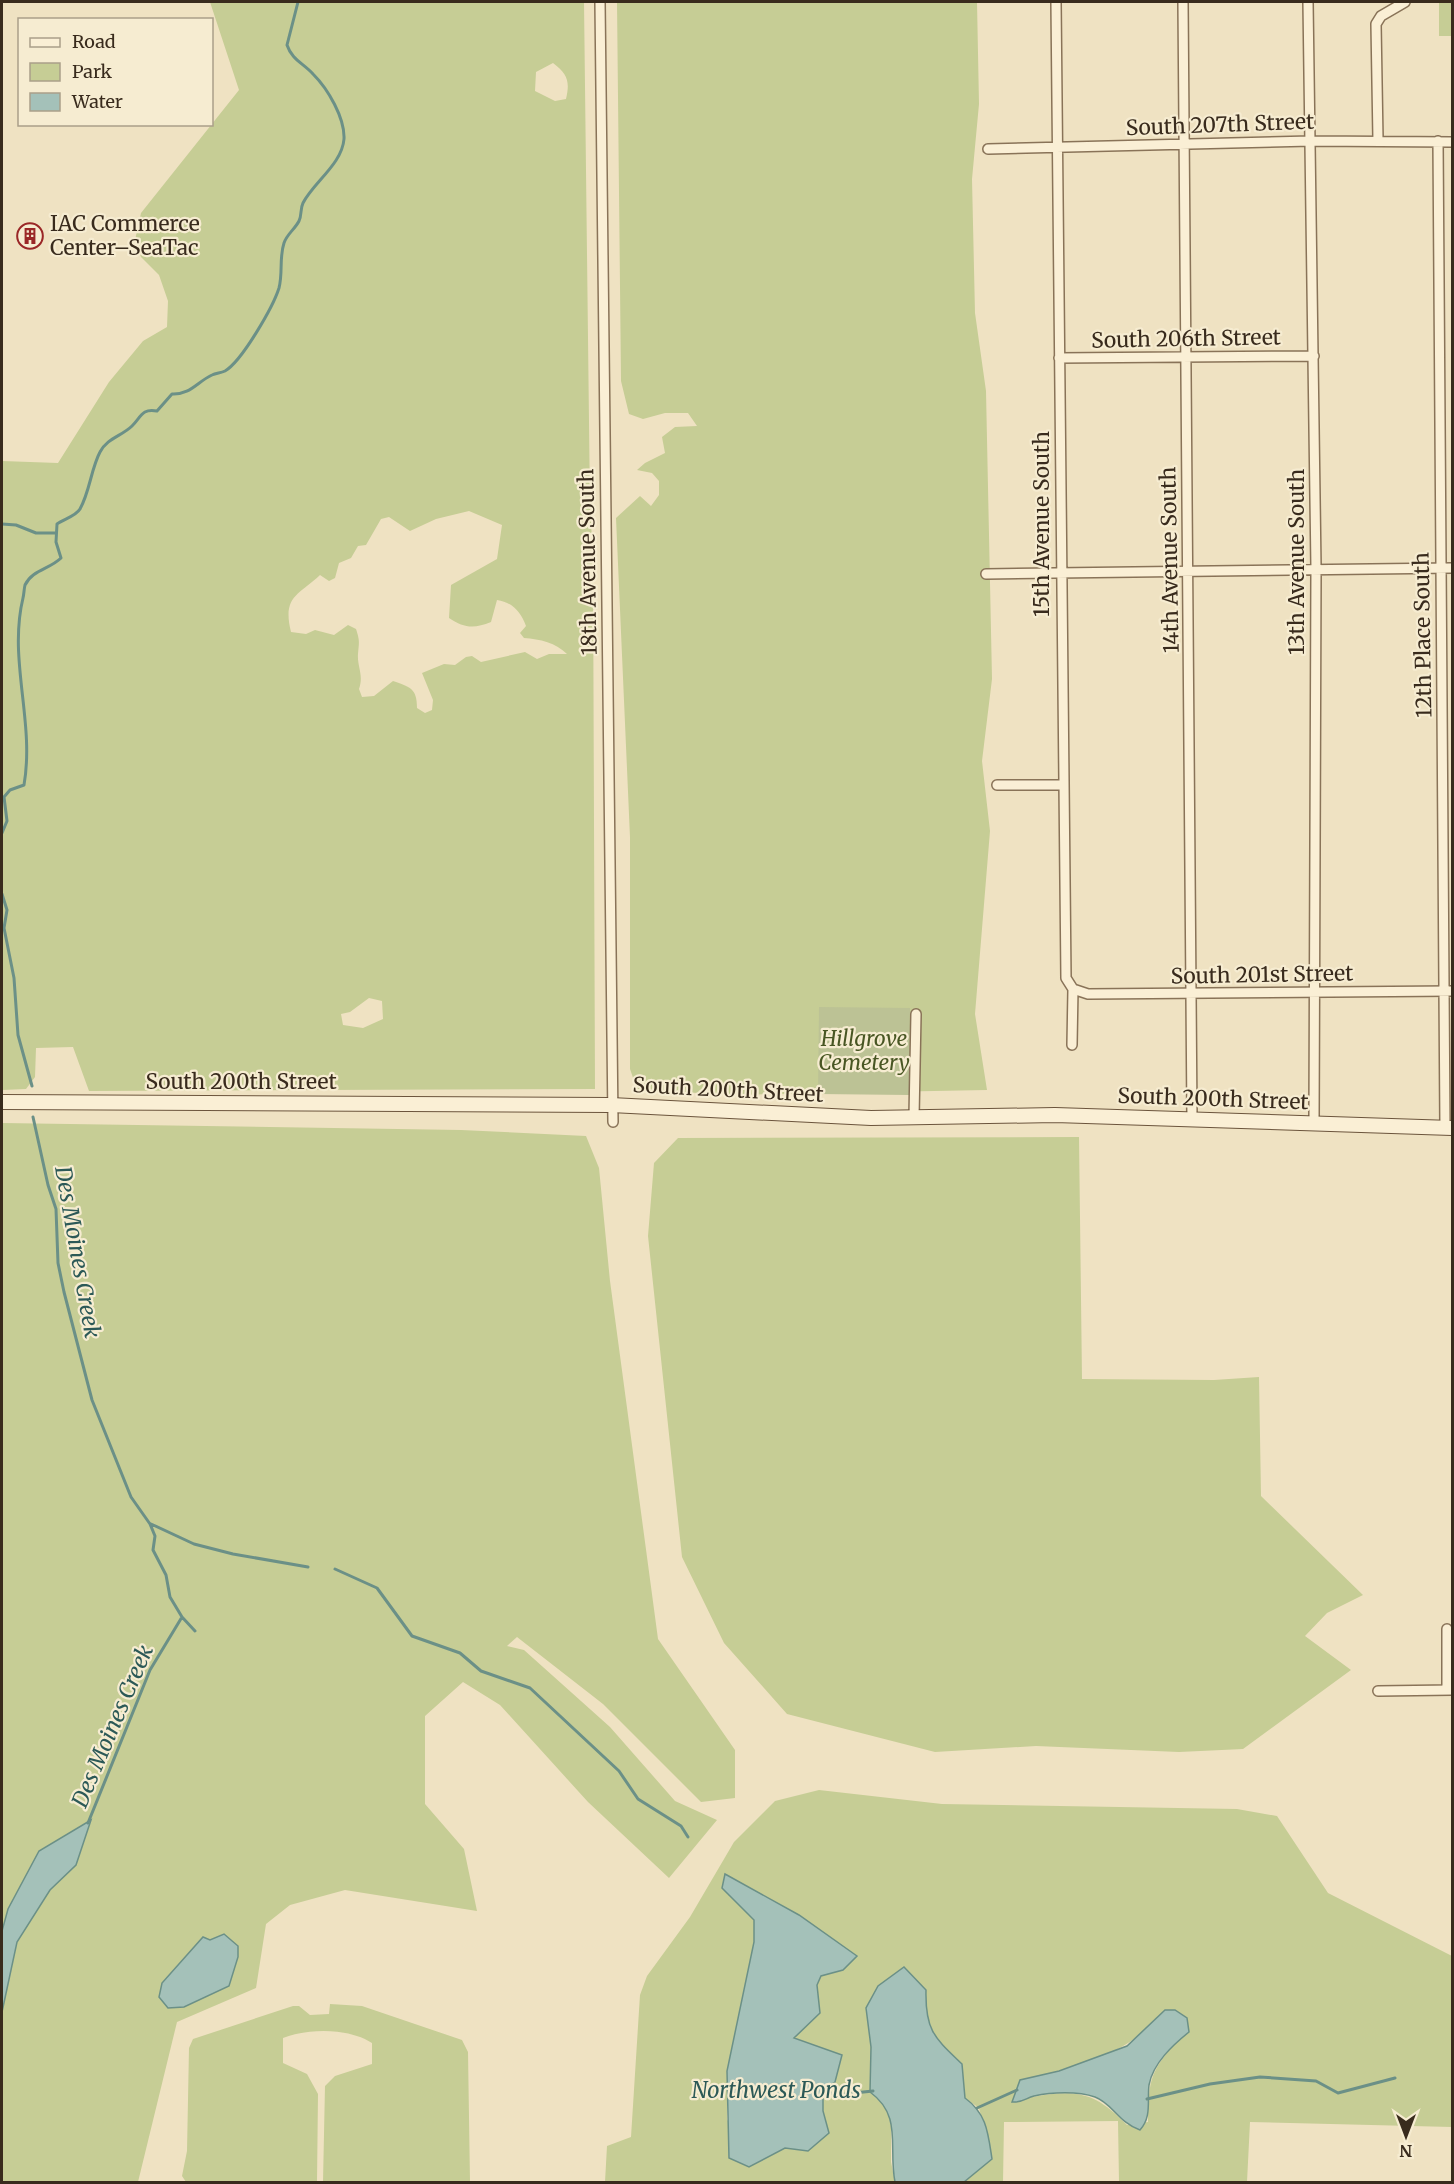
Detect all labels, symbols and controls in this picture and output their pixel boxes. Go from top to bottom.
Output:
legend [18,18,213,126]
text: Road [72,30,116,53]
text: Park [72,60,113,83]
text: Water [71,90,123,113]
street label: South 207th Street [1125,108,1315,141]
place label: IAC Commerce Center–SeaTac [50,210,200,261]
building icon: IAC Commerce Center–SeaTac [15,221,45,251]
street label: South 206th Street [1091,323,1281,354]
street label: 15th Avenue South [1028,431,1055,617]
street label: 14th Avenue South [1154,467,1185,653]
street label: 18th Avenue South [572,468,603,656]
street label: 13th Avenue South [1283,469,1310,655]
street label: 12th Place South [1408,552,1437,718]
street label: South 201st Street [1170,959,1353,990]
park label: Hillgrove Cemetery [818,1025,910,1076]
street label: South 200th Street [145,1068,337,1095]
street label: South 200th Street [632,1071,824,1108]
street label: South 200th Street [1117,1082,1309,1115]
water label: Des Moines Creek [49,1163,107,1340]
water label: Des Moines Creek [65,1640,159,1812]
water label: Northwest Ponds [691,2076,861,2104]
north arrow [1376,2106,1436,2166]
text: N [1399,2141,1412,2161]

